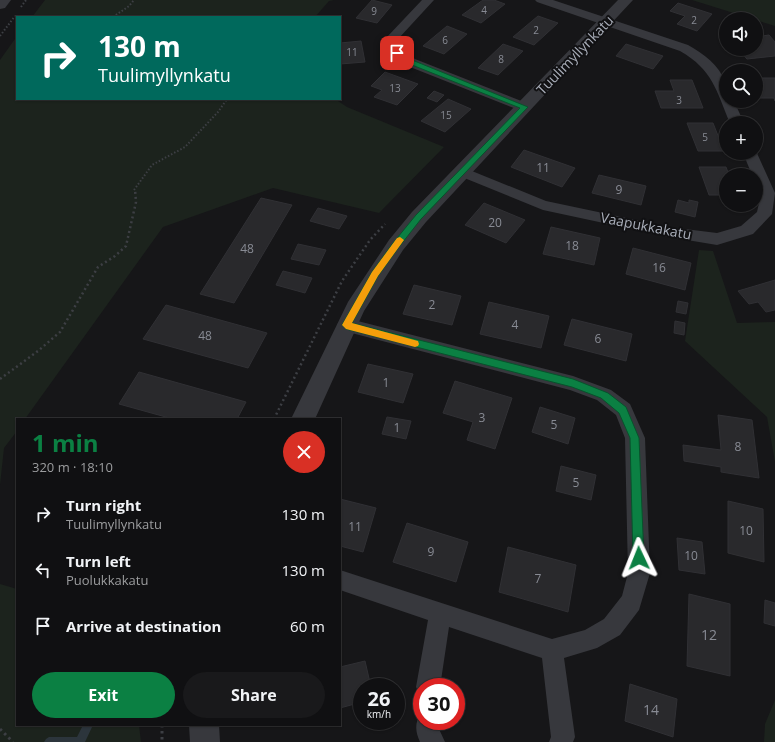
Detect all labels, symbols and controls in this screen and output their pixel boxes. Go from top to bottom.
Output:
house number: 4 [481,3,487,17]
house number: 9 [371,4,377,18]
street label: Tuulimyllynkatu [532,11,617,98]
map controls [719,12,763,212]
button: sound [719,12,763,56]
house number: 2 [691,13,697,27]
house number: 2 [533,23,539,37]
text: 130 m [98,27,181,65]
icon: right [32,32,84,84]
house number: 6 [442,33,448,47]
pin [380,36,414,70]
icon: arrive [386,42,408,64]
house number: 11 [346,45,358,59]
house number: 8 [498,52,504,66]
text: Tuulimyllynkatu [98,63,231,87]
button: search [719,64,763,108]
house number: 13 [389,81,401,95]
house number: 3 [676,93,682,107]
house number: 15 [440,108,452,122]
button: + [719,116,763,160]
house number: 5 [702,130,708,144]
house number: 11 [536,159,550,176]
button: − [719,168,763,212]
house number: 9 [616,181,623,198]
street label: Vaapukkakatu [599,207,693,244]
house number: 20 [488,214,502,231]
house number: 18 [565,237,579,254]
house number: 48 [240,240,254,257]
house number: 16 [652,259,666,276]
house number: 2 [429,296,436,313]
house number: 4 [512,316,519,333]
house number: 48 [198,327,212,344]
house number: 6 [595,330,602,347]
house number: 1 [383,374,389,391]
house number: 3 [479,409,486,426]
house number: 5 [551,416,558,433]
house number: 1 [394,419,400,436]
text: 1 min [32,426,99,459]
button: close [283,431,325,473]
house number: 8 [735,438,742,455]
text: 320 m · 18:10 [32,458,113,476]
house number: 5 [573,474,580,491]
text: Turn right [66,495,141,515]
icon: right [32,503,54,525]
text: 130 m [281,504,325,524]
text: Tuulimyllynkatu [66,515,162,533]
house number: 11 [348,518,362,535]
house number: 10 [739,522,753,539]
position arrow [618,537,660,579]
house number: 9 [428,543,435,560]
house number: 10 [684,547,698,564]
text: Turn left [66,551,131,571]
icon: left [32,559,54,581]
text: 130 m [281,560,325,580]
house number: 7 [535,570,542,587]
text: Puolukkakatu [66,571,148,589]
icon: arrive [32,615,54,637]
text: Arrive at destination [66,616,221,636]
text: 60 m [290,616,325,636]
house number: 12 [701,625,717,644]
button: Exit [32,672,175,718]
button: Share [183,672,325,718]
speed limit sign: 30 [413,678,465,730]
text: 26 [368,685,390,712]
house number: 14 [643,700,659,719]
text: km/h [367,707,391,721]

